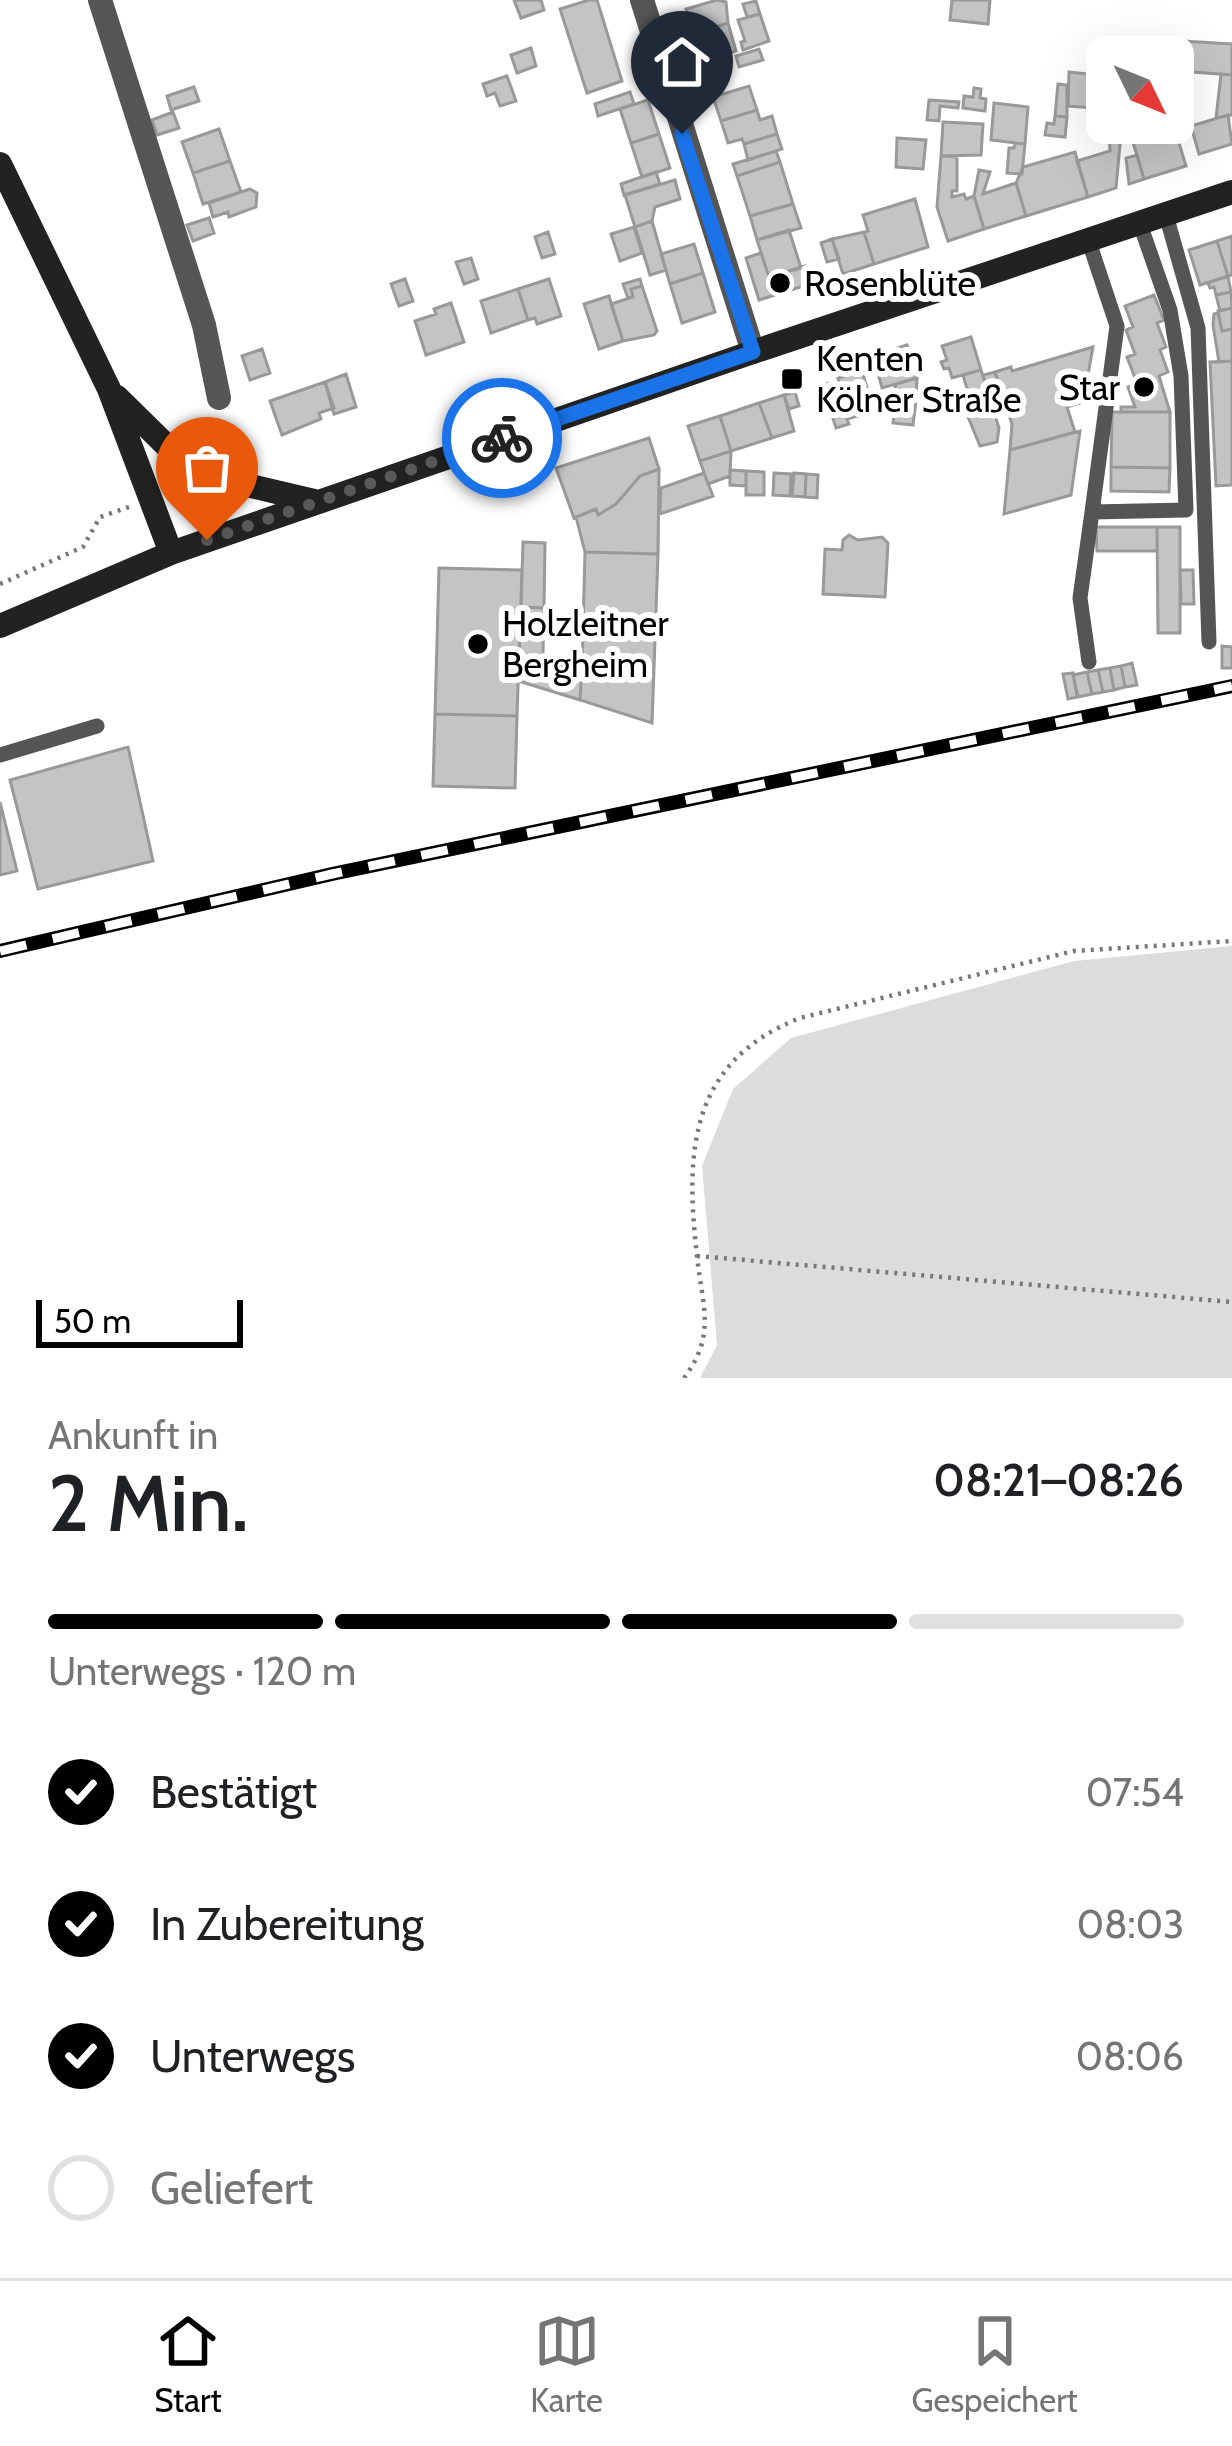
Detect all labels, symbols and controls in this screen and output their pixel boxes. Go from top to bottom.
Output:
pin [631,11,733,134]
icon: home [649,29,715,95]
north arrow [1086,36,1194,144]
map controls [1086,36,1194,144]
place label: Rosenblüte [804,261,976,305]
marker: Rosenblüte [767,270,793,296]
place label: Kenten Kölner Straße [816,336,1022,421]
place label: Star [1059,365,1121,409]
marker: Kenten Kölner Straße [779,366,805,392]
marker: Star [1131,374,1157,400]
courier [442,378,562,498]
icon: bike [469,405,535,471]
pin [156,417,258,540]
icon: bag [174,435,240,501]
place label: Holzleitner Bergheim [502,601,669,686]
marker: Holzleitner Bergheim [465,631,491,657]
scale bar [36,1294,243,1347]
text: 50 m [54,1301,131,1341]
text: Ankunft in [48,1411,218,1459]
text: 08:21–08:26 [933,1453,1184,1507]
text: 2 Min. [48,1456,248,1551]
text: Unterwegs · 120 m [48,1647,356,1695]
icon: check [48,1759,114,1825]
text: Bestätigt [150,1765,317,1819]
text: 07:54 [1086,1768,1184,1816]
icon: check [48,1891,114,1957]
text: In Zubereitung [150,1897,424,1951]
text: 08:03 [1077,1900,1184,1948]
icon: check [48,2023,114,2089]
text: Unterwegs [150,2029,355,2083]
text: 08:06 [1076,2032,1184,2080]
text: Geliefert [150,2161,313,2215]
tab: Start [154,2308,222,2420]
tab: Karte [530,2308,603,2420]
tab: Gespeichert [912,2308,1078,2420]

